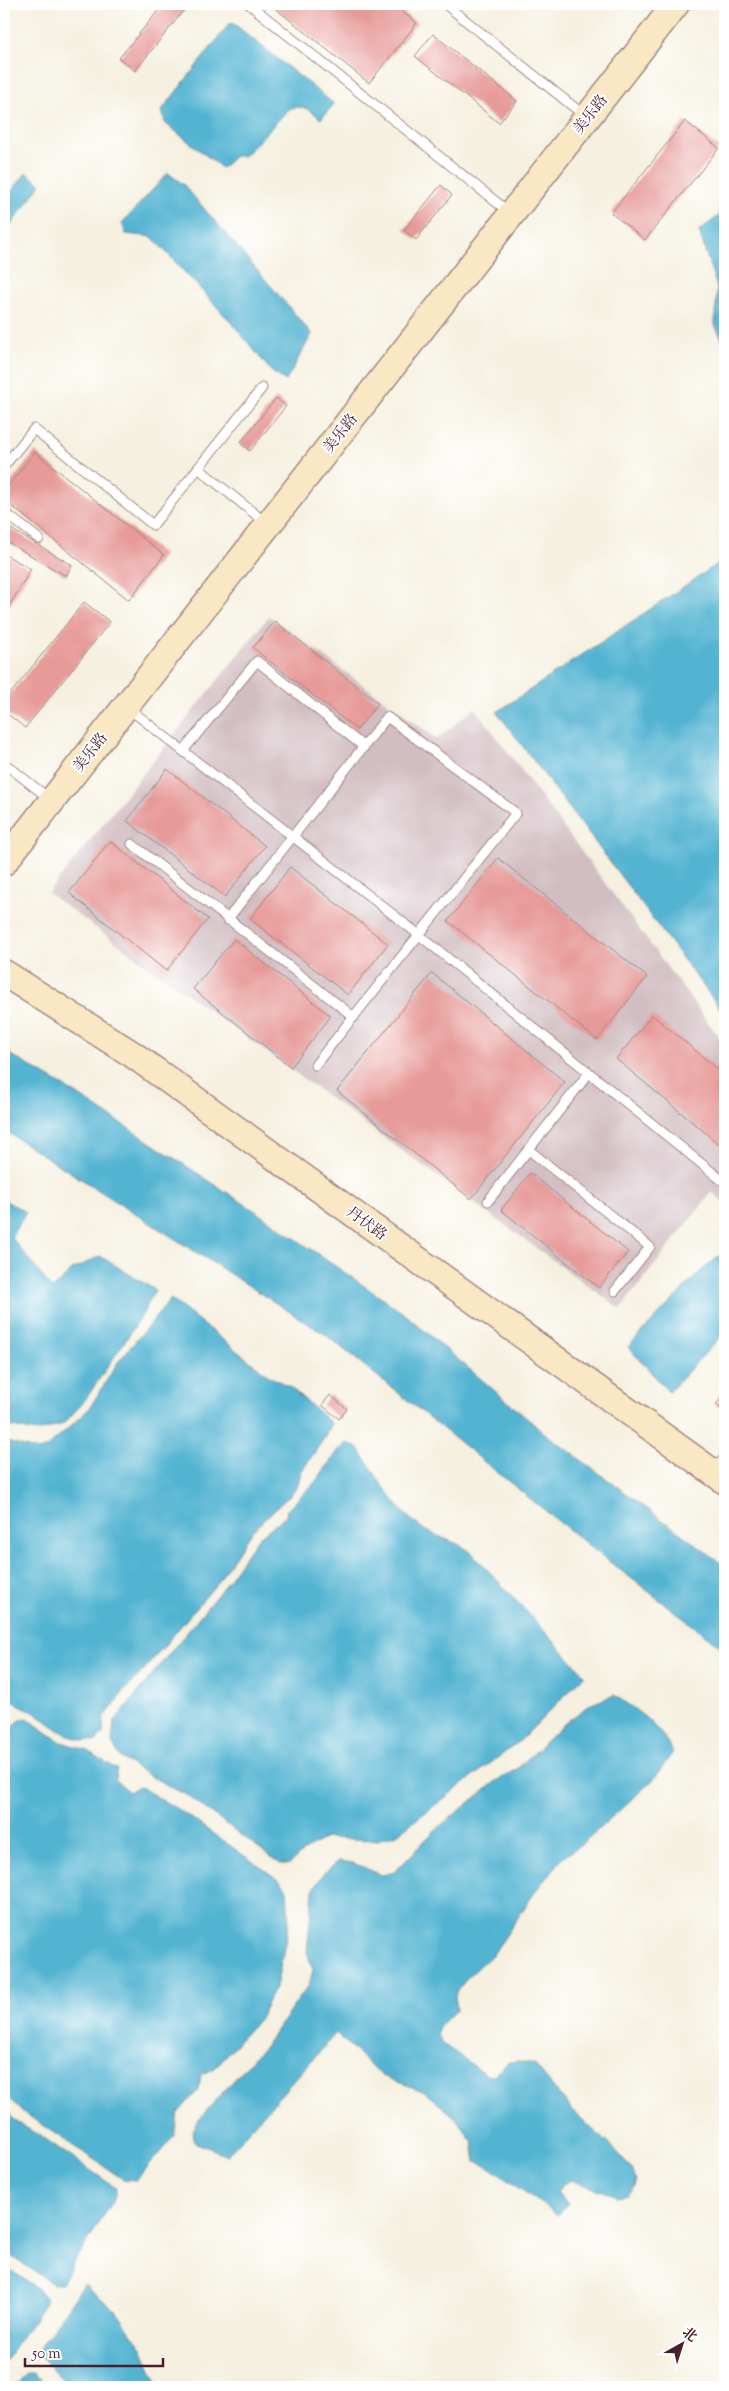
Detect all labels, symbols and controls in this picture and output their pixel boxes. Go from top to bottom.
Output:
street label: 美乐路 [569,91,613,139]
street label: 美乐路 [319,410,363,458]
street label: 美乐路 [69,729,113,777]
street label: 丹伏路 [342,1202,390,1246]
north arrow [656,2318,706,2368]
text: 北 [677,2323,701,2348]
scale bar [25,2336,162,2368]
text: 50 m [31,2344,61,2365]

